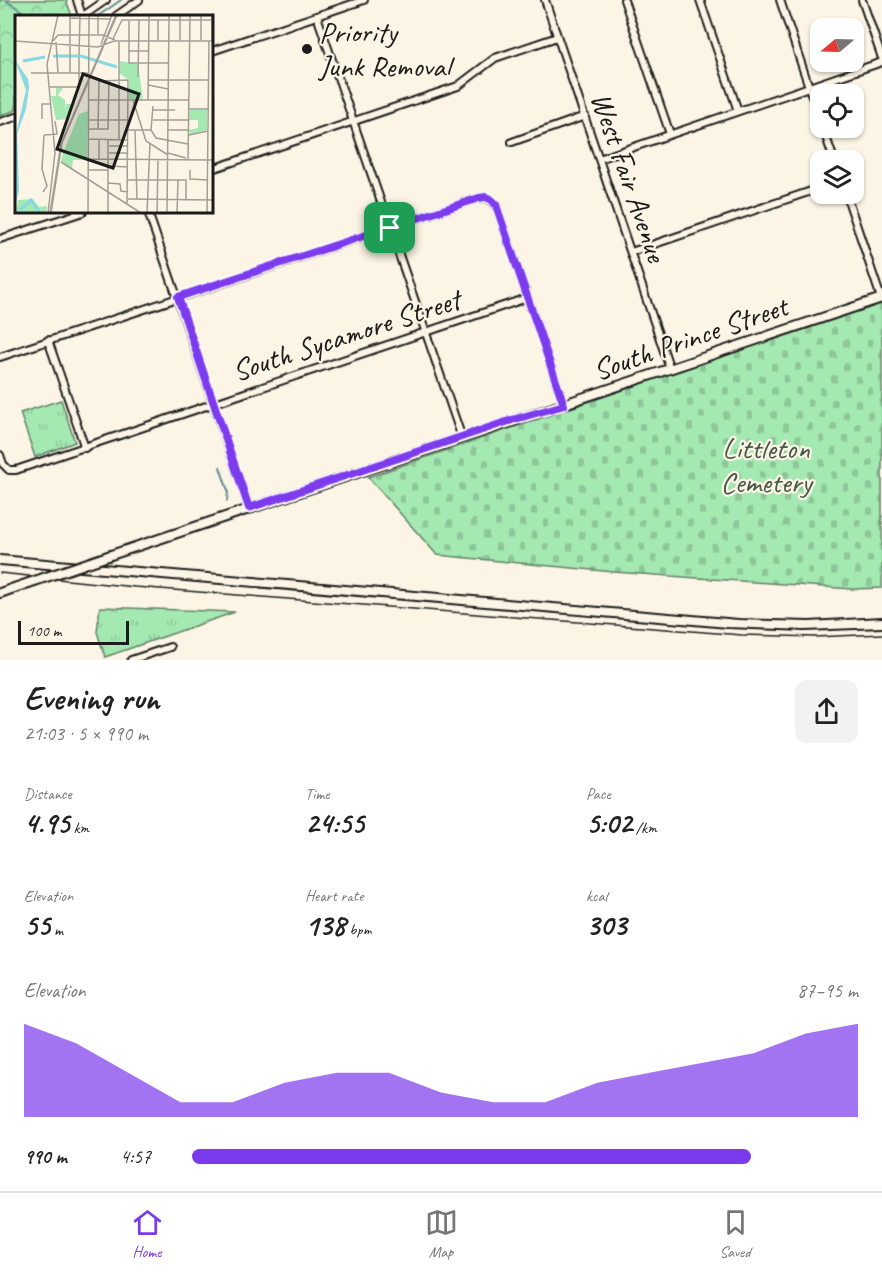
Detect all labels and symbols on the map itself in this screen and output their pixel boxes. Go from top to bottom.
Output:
place label: Priority Junk Removal [317,13,455,85]
inset map [15,15,213,213]
north arrow [810,18,864,72]
marker: Priority Junk Removal [300,42,314,56]
street label: West Fair Avenue [582,87,676,269]
pin [364,202,415,253]
street label: South Sycamore Street [227,279,469,390]
street label: South Prince Street [588,286,795,389]
park label: Littleton Cemetery [720,429,814,501]
scale bar [18,618,129,646]

